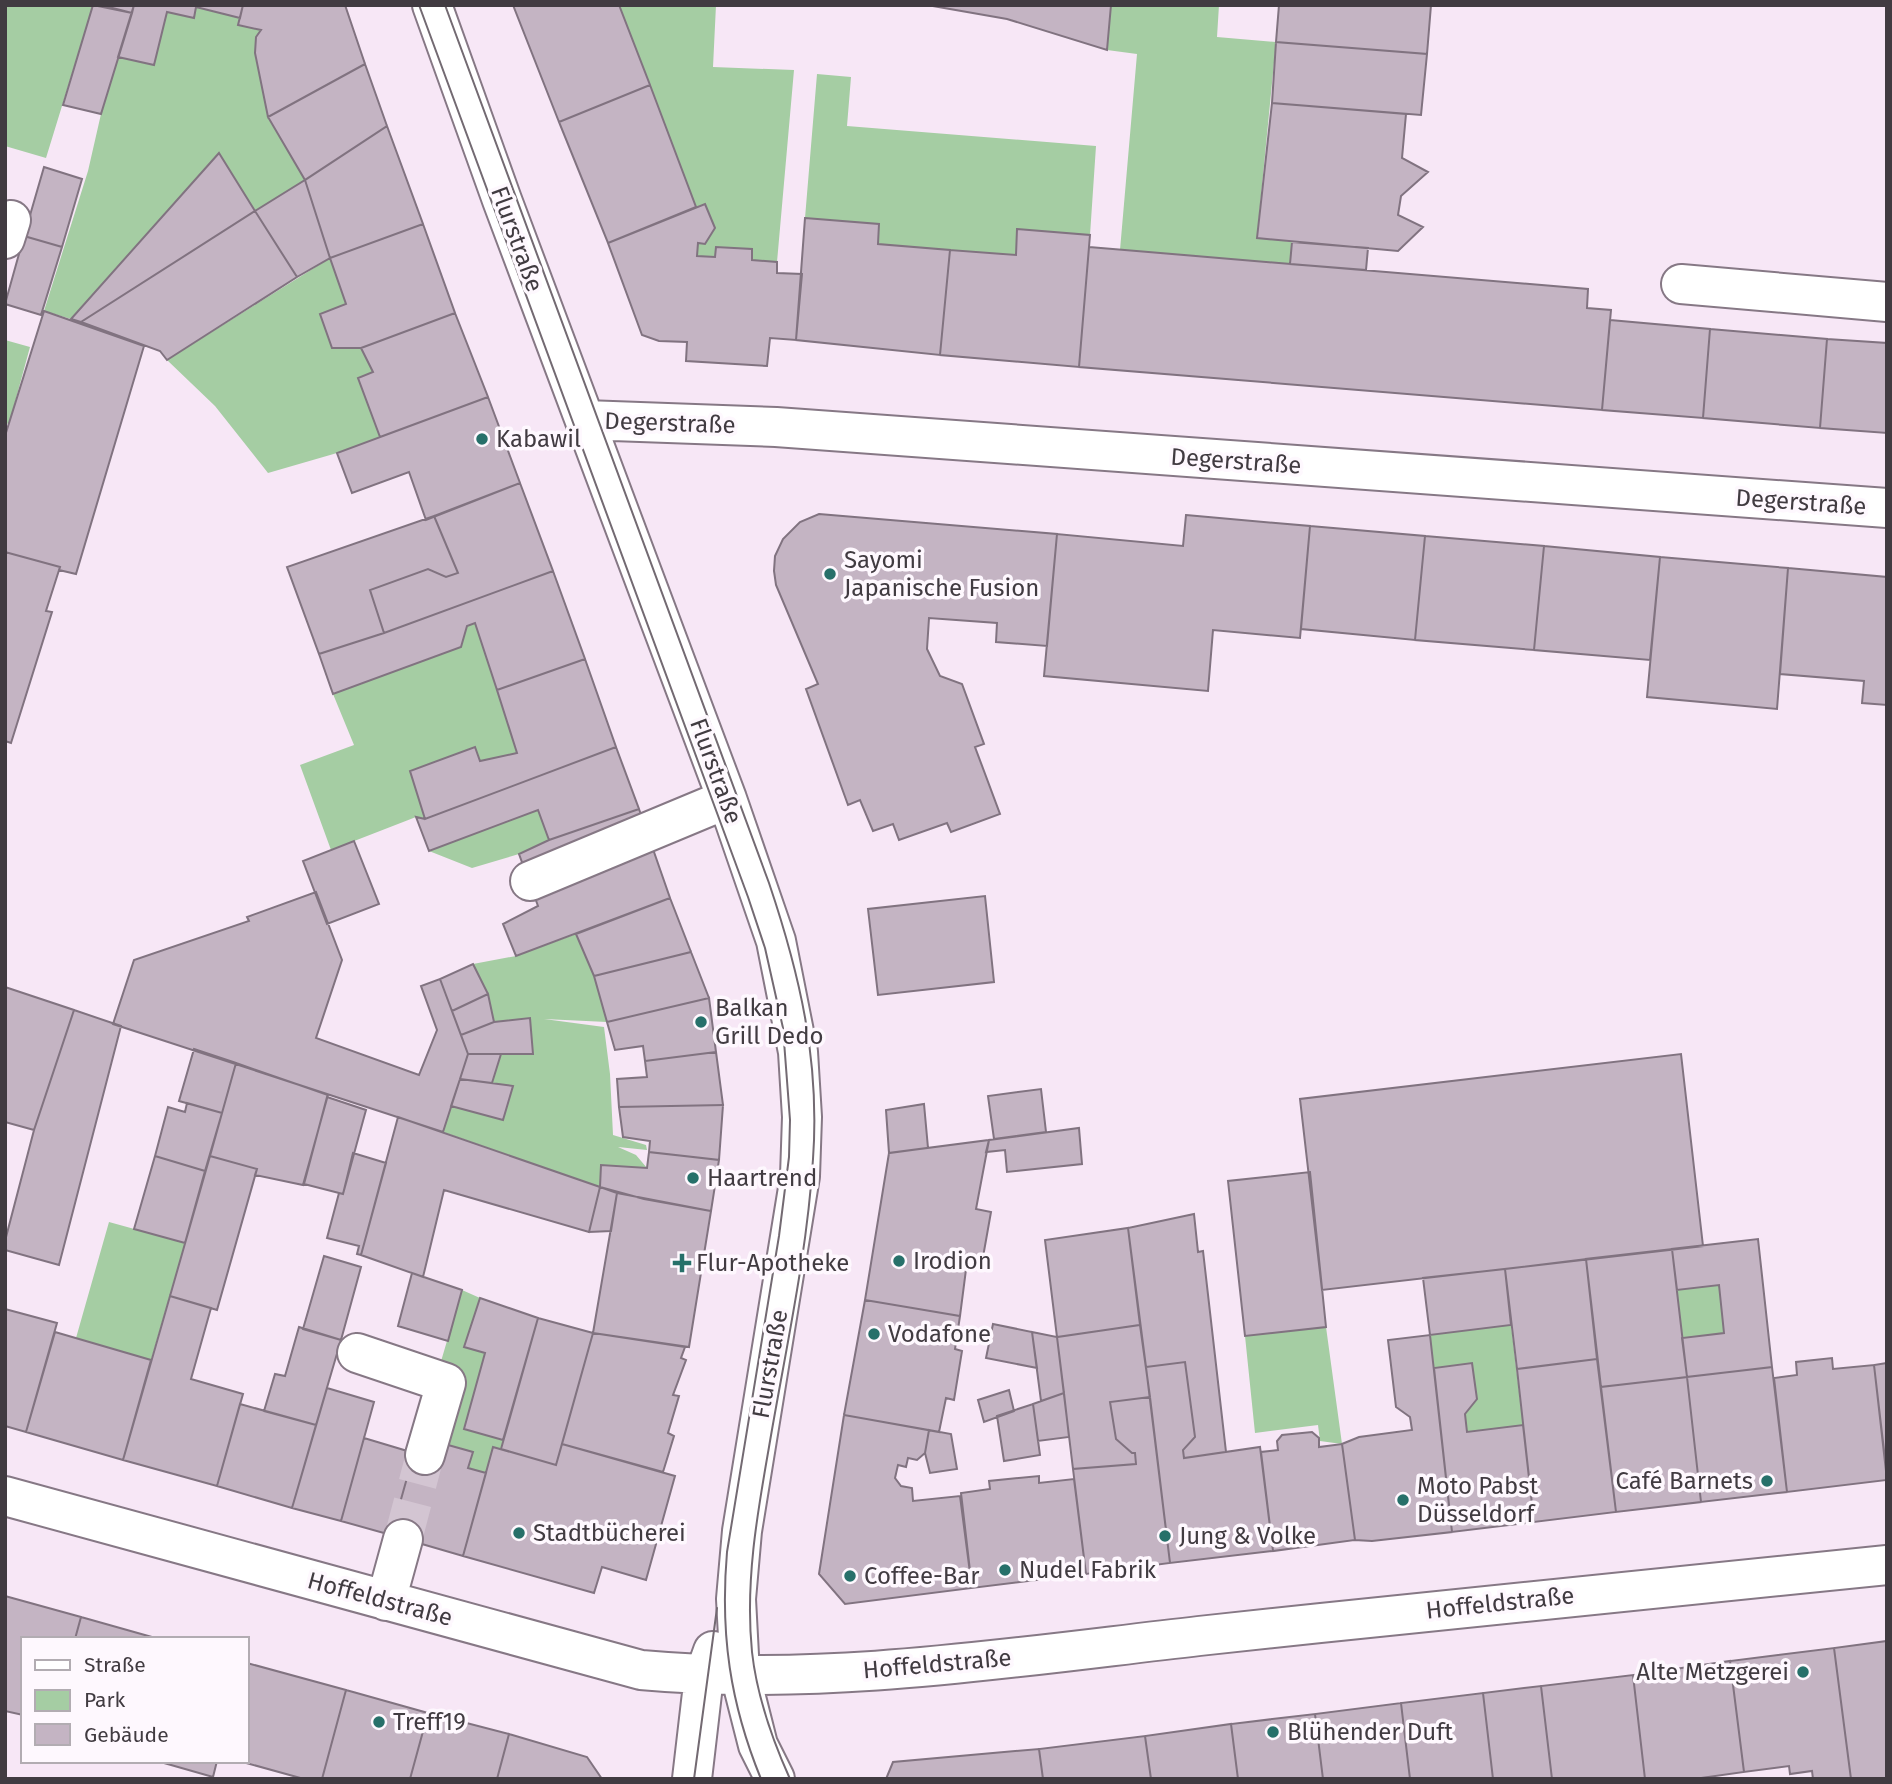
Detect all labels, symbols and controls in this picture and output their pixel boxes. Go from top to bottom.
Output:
street label: Flurstraße [485,182,549,296]
street label: Degerstraße [604,407,736,439]
place label: Kabawil [496,425,581,453]
marker: Kabawil [474,431,490,447]
street label: Degerstraße [1170,442,1302,480]
street label: Degerstraße [1735,483,1867,521]
place label: Sayomi Japanische Fusion [844,546,1039,602]
marker: Sayomi Japanische Fusion [822,566,838,582]
street label: Flurstraße [684,714,748,828]
place label: Balkan Grill Dedo [715,994,824,1050]
marker: Balkan Grill Dedo [693,1014,709,1030]
place label: Haartrend [707,1164,817,1192]
marker: Haartrend [685,1170,701,1186]
place label: Irodion [913,1247,992,1275]
place label: Flur-Apotheke [696,1249,849,1277]
marker: Irodion [891,1253,907,1269]
marker: Flur-Apotheke [674,1255,690,1271]
street label: Flurstraße [747,1307,793,1421]
place label: Vodafone [888,1320,991,1348]
marker: Vodafone [866,1326,882,1342]
place label: Café Barnets [1616,1467,1753,1495]
place label: Moto Pabst Düsseldorf [1417,1472,1539,1528]
marker: Café Barnets [1759,1473,1775,1489]
marker: Moto Pabst Düsseldorf [1395,1492,1411,1508]
place label: Stadtbücherei [533,1519,686,1547]
place label: Jung & Volke [1179,1522,1316,1550]
marker: Stadtbücherei [511,1525,527,1541]
marker: Jung & Volke [1157,1528,1173,1544]
place label: Nudel Fabrik [1019,1556,1157,1584]
place label: Coffee-Bar [864,1562,980,1590]
marker: Nudel Fabrik [997,1562,1013,1578]
street label: Hoffeldstraße [304,1566,456,1632]
marker: Coffee-Bar [842,1568,858,1584]
street label: Hoffeldstraße [1424,1581,1576,1625]
legend [21,1637,248,1763]
street label: Hoffeldstraße [861,1644,1013,1684]
text: Straße [84,1652,146,1678]
place label: Alte Metzgerei [1636,1658,1789,1686]
marker: Alte Metzgerei [1795,1664,1811,1680]
text: Park [84,1687,126,1713]
place label: Treff19 [393,1708,466,1736]
marker: Treff19 [371,1714,387,1730]
place label: Blühender Duft [1287,1718,1453,1746]
text: Gebäude [84,1722,169,1748]
marker: Blühender Duft [1265,1724,1281,1740]

